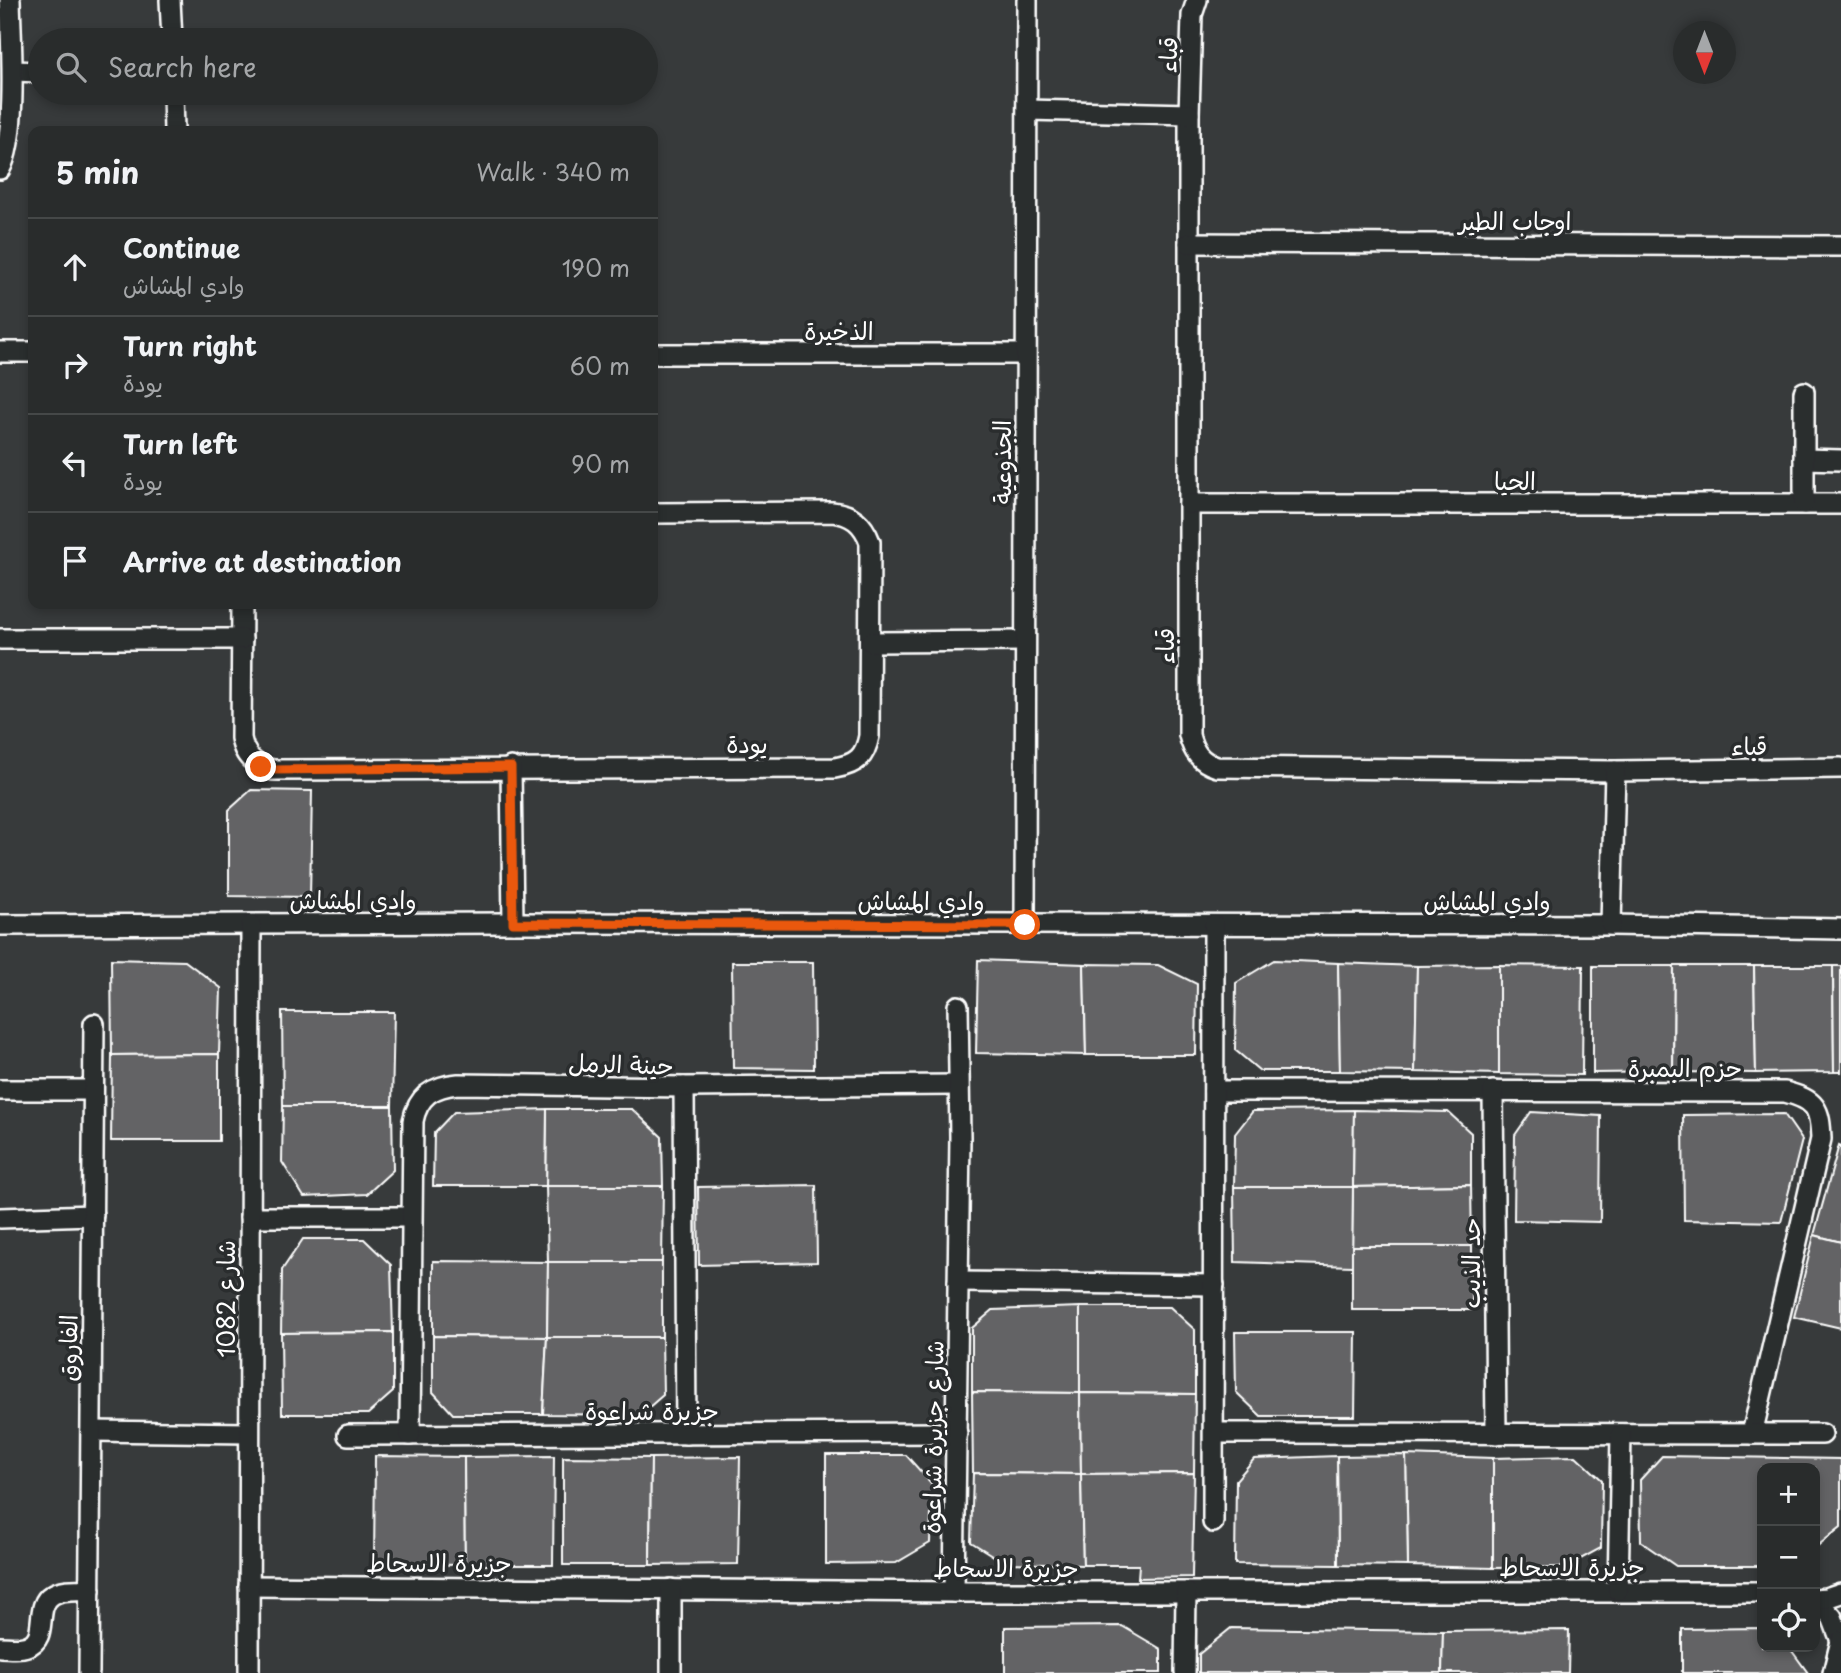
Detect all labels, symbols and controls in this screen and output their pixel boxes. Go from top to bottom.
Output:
north arrow [1673,21,1736,84]
search box [28,28,658,105]
street label: قباء [1148,36,1186,74]
text: Search here [108,47,257,86]
icon: search [52,48,90,86]
text: 5 min [56,149,139,194]
text: Walk · 340 m [477,154,630,189]
street label: اوجاب الطير [1456,202,1572,238]
text: Continue [123,228,240,267]
icon: ahead [56,248,94,286]
text: 190 m [562,250,630,285]
text: وادي المشاش [123,267,245,302]
street label: الذخيرة [804,312,874,348]
text: Turn right [123,326,257,365]
icon: right [56,346,94,384]
text: 60 m [570,348,630,383]
text: يودة [123,365,163,400]
street label: الجذوعية [983,420,1019,504]
text: Turn left [123,424,238,463]
icon: left [56,444,94,482]
text: 90 m [571,446,630,481]
street label: الحيا [1494,462,1536,498]
text: يودة [123,463,163,498]
icon: arrive [56,542,94,580]
text: Arrive at destination [123,542,402,581]
street label: قباء [1146,628,1182,664]
street label: يودة [726,725,768,761]
street label: قباء [1730,727,1768,763]
route end [245,751,276,782]
street label: وادي المشاش [290,881,416,918]
street label: وادي المشاش [858,882,984,919]
street label: وادي المشاش [1424,882,1550,919]
route start [1009,909,1040,940]
street label: حينة الرمل [568,1043,674,1083]
street label: حزم البمبرة [1628,1049,1742,1087]
street label: حد الذيب [1452,1218,1488,1308]
street label: شارع 1082 [207,1240,244,1358]
street label: الفاروق [48,1314,86,1382]
street label: شارع جزيرة شراعوة [912,1340,953,1534]
street label: جزيرة شراعوة [585,1392,719,1428]
map controls [1757,1463,1820,1652]
button: + [1757,1463,1820,1526]
button: − [1757,1526,1820,1589]
street label: جزيرة الاسحاط [366,1544,512,1580]
street label: جزيرة الاسحاط [1499,1548,1645,1584]
street label: جزيرة الاسحاط [933,1549,1079,1585]
button: locate [1757,1589,1820,1652]

